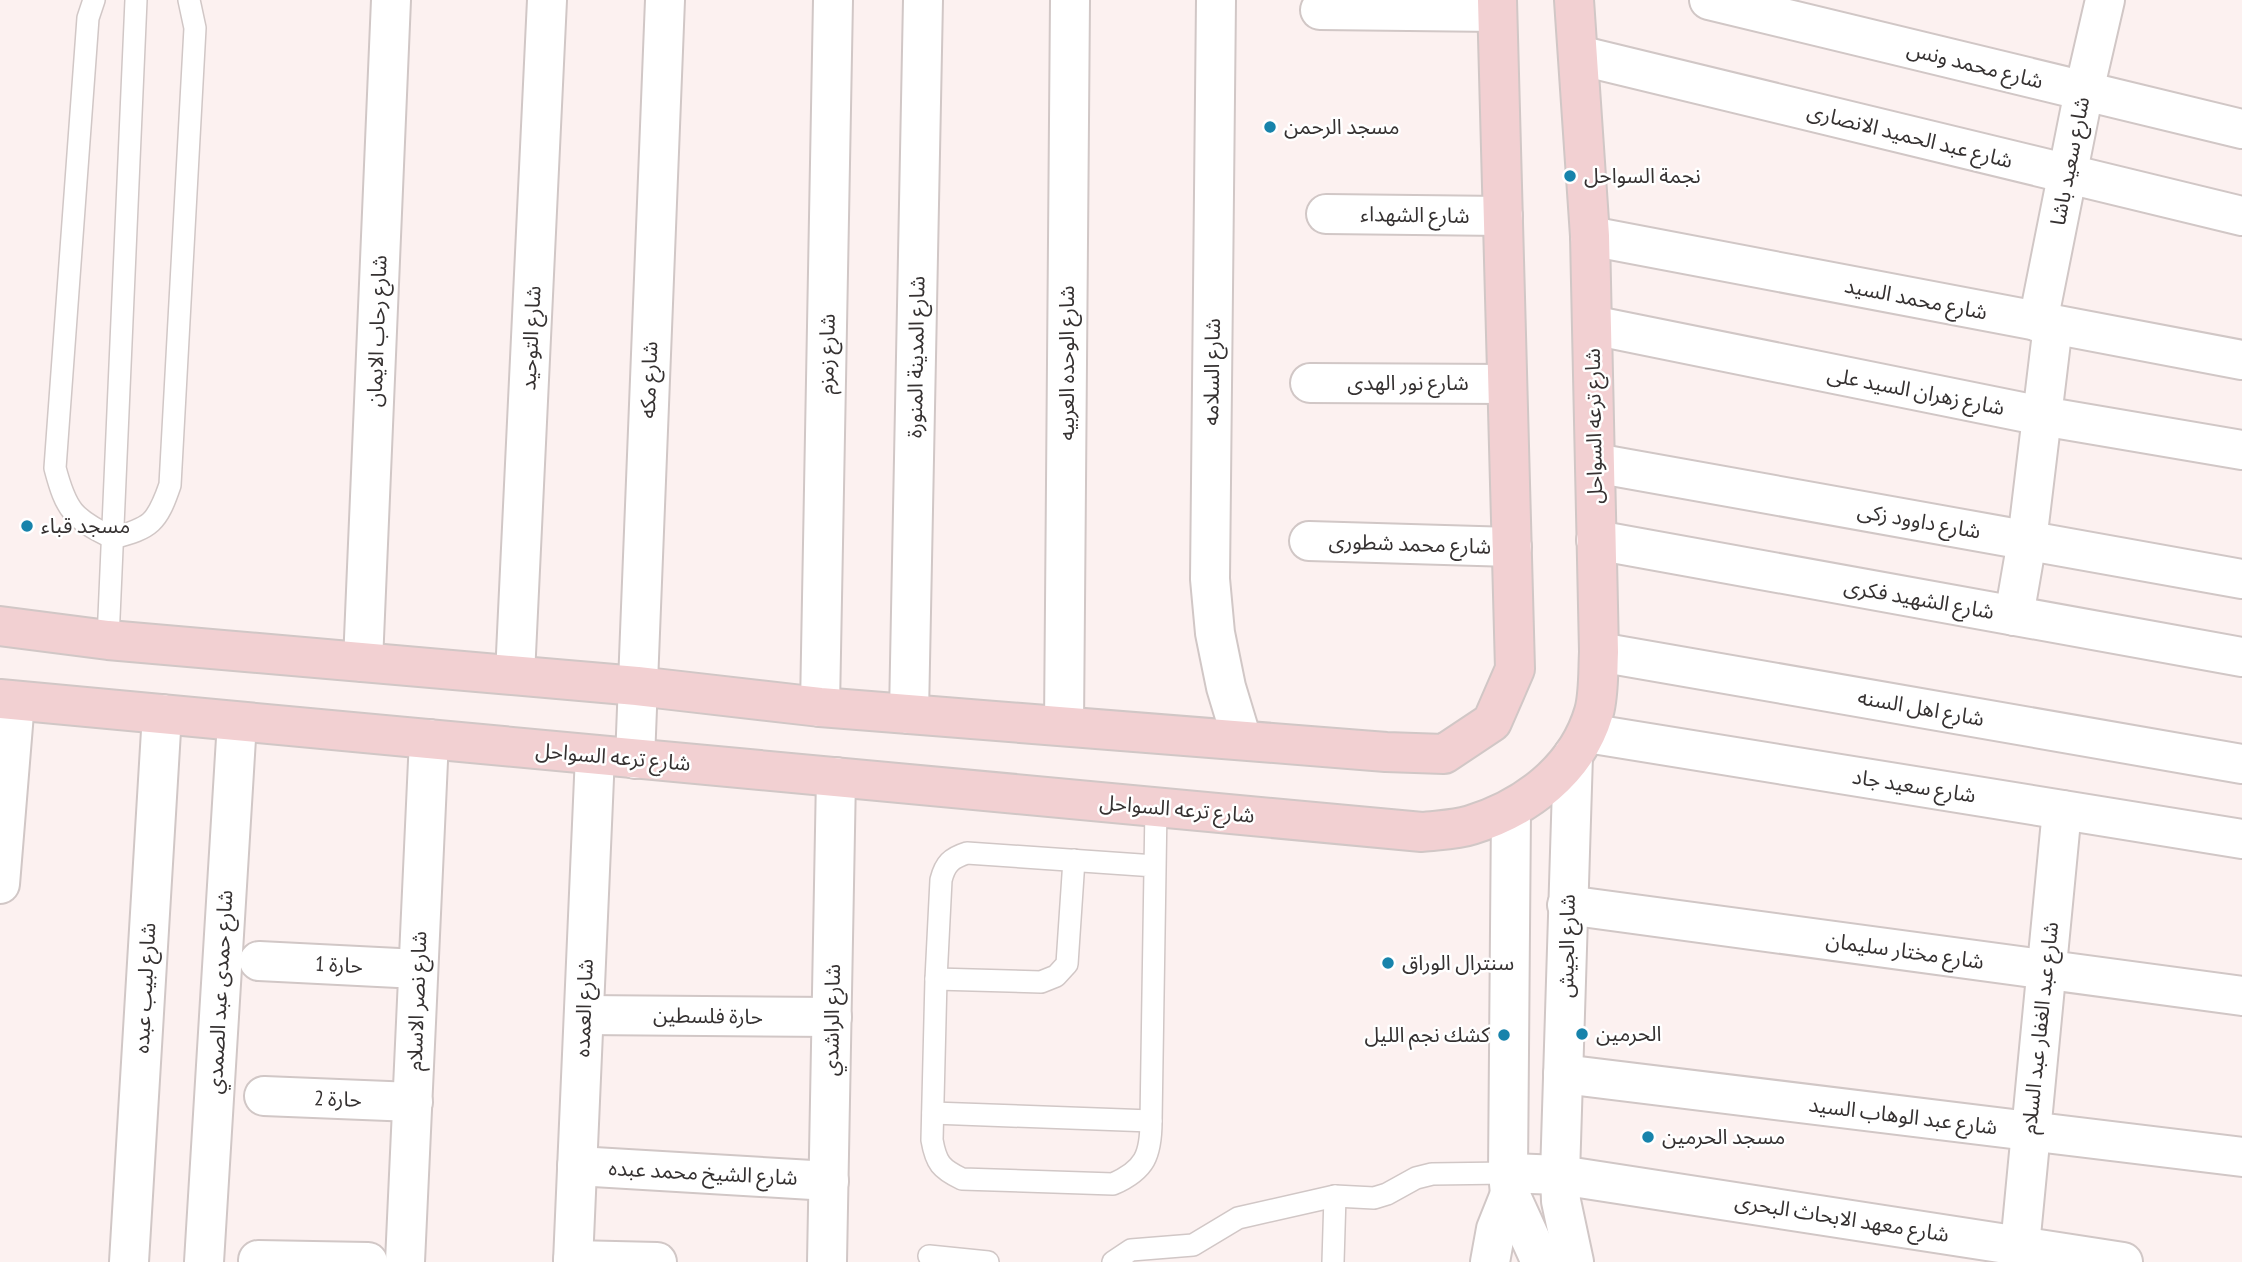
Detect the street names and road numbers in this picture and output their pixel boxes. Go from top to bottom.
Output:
street label: شارع محمد ونس [1904,35,2046,96]
street label: شارع سعيد باشا [2044,94,2097,228]
street label: شارع عبد الحميد الانصارى [1804,97,2016,176]
street label: شارع الشهداء [1360,200,1470,231]
street label: شارع رحاب الايمان [360,254,395,408]
street label: شارع محمد السيد [1842,271,1990,328]
street label: شارع المدينة المنورة [901,276,932,438]
street label: شارع التوحيد [514,285,549,391]
street label: شارع الوحده العربيه [1053,285,1082,441]
street label: شارع زمزم [812,313,844,395]
street label: شارع السلامه [1197,318,1228,426]
street label: شارع مكه [634,341,665,419]
street label: شارع ترعه السواحل [1579,348,1610,504]
street label: شارع زهران السيد على [1825,360,2007,423]
street label: شارع نور الهدى [1347,369,1469,398]
street label: شارع داوود زكى [1855,496,1983,547]
street label: شارع محمد شطورى [1328,527,1492,562]
street label: شارع الشهيد فكرى [1841,572,1996,627]
street label: شارع اهل السنه [1855,683,1986,734]
street label: شارع ترعه السواحل [534,736,692,779]
street label: شارع سعيد جاد [1850,762,1978,811]
street label: شارع ترعه السواحل [1098,788,1256,831]
street label: شارع حمدى عبد الصمدي [201,889,241,1095]
street label: شارع الجيش [1552,894,1583,998]
street label: شارع عبد الغفار عبد السلام [2015,920,2067,1136]
street label: شارع لبيب عبده [128,922,163,1054]
street label: شارع مختار سليمان [1824,926,1986,977]
street label: شارع نصر الاسلام [401,930,435,1072]
street label: حارة 1 [314,950,364,979]
street label: شارع العمده [568,958,601,1058]
street label: شارع الراشدي [817,964,849,1076]
street label: حارة فلسطين [653,1001,763,1030]
street label: حارة 2 [314,1084,362,1113]
street label: شارع عبد الوهاب السيد [1807,1091,1999,1142]
street label: شارع الشيخ محمد عبده [608,1154,798,1193]
street label: شارع معهد الابحاث البحرى [1733,1187,1951,1250]

